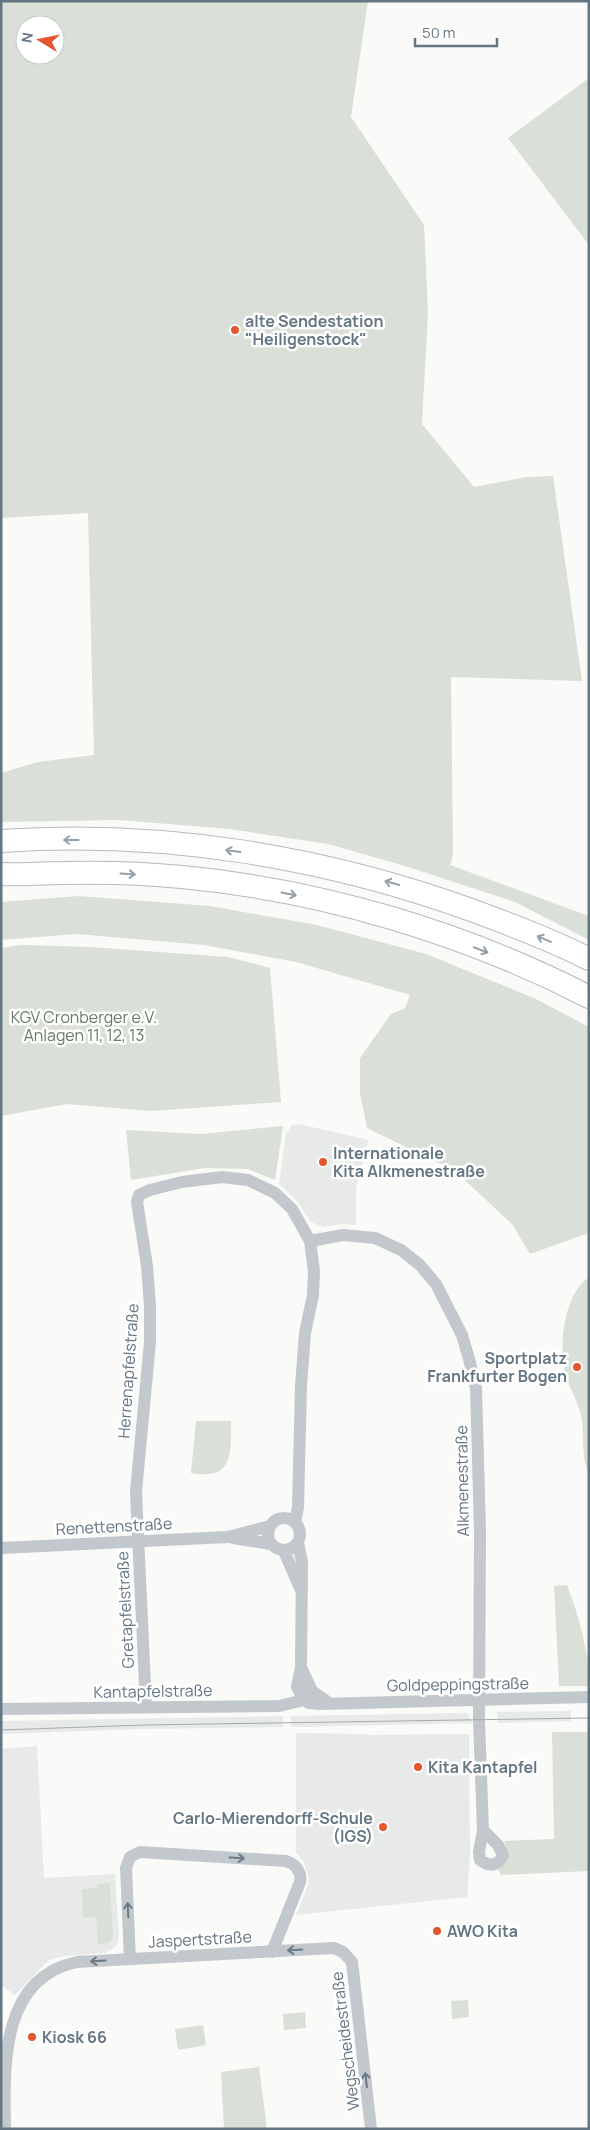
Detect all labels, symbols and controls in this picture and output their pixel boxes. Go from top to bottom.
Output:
north arrow [15,15,65,65]
scale bar [415,15,498,47]
text: 50 m [422,22,456,43]
text: N [16,31,37,44]
place label: alte Sendestation "Heiligenstock" [245,310,383,350]
marker: alte Sendestation "Heiligenstock" [229,324,241,336]
one-way arrow [63,835,79,844]
one-way arrow [225,845,241,855]
one-way arrow [120,869,136,878]
one-way arrow [384,878,400,888]
one-way arrow [281,890,297,899]
one-way arrow [537,934,552,944]
one-way arrow [473,946,489,955]
park label: KGV Cronberger e.V. Anlagen 11, 12, 13 [11,1006,157,1046]
place label: Internationale Kita Alkmenestraße [333,1142,485,1182]
marker: Internationale Kita Alkmenestraße [317,1156,329,1168]
street label: Herrenapfelstraße [112,1303,144,1439]
place label: Sportplatz Frankfurter Bogen [427,1347,567,1387]
marker: Sportplatz Frankfurter Bogen [571,1361,583,1373]
street label: Alkmenestraße [450,1425,474,1537]
street label: Renettenstraße [55,1512,173,1540]
street label: Gretapfelstraße [111,1551,139,1669]
street label: Goldpeppingstraße [387,1672,529,1696]
street label: Kantapfelstraße [93,1679,213,1703]
place label: Kita Kantapfel [428,1756,538,1778]
marker: Kita Kantapfel [412,1761,424,1773]
place label: Carlo-Mierendorff-Schule (IGS) [173,1807,373,1847]
marker: Carlo-Mierendorff-Schule (IGS) [377,1821,389,1833]
one-way arrow [229,1853,245,1862]
one-way arrow [123,1903,133,1919]
place label: AWO Kita [447,1920,518,1942]
street label: Jaspertstraße [148,1925,252,1953]
marker: AWO Kita [431,1925,443,1937]
one-way arrow [287,1946,303,1955]
one-way arrow [90,1956,106,1965]
street label: Wegscheidestraße [326,1970,364,2112]
place label: Kiosk 66 [42,2026,107,2048]
marker: Kiosk 66 [26,2031,38,2043]
one-way arrow [361,2073,371,2089]

